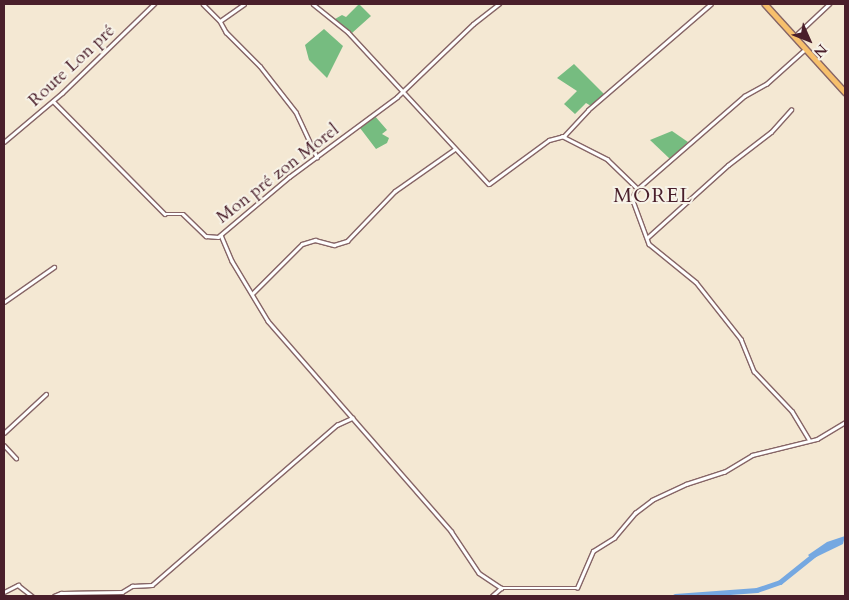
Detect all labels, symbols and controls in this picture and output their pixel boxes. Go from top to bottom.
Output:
north arrow [784,15,834,65]
street label: Route Lon pré [24,20,120,112]
text: N [809,40,831,62]
street label: Mon pré zon Morel [212,119,344,229]
district label: MOREL [613,183,693,207]

